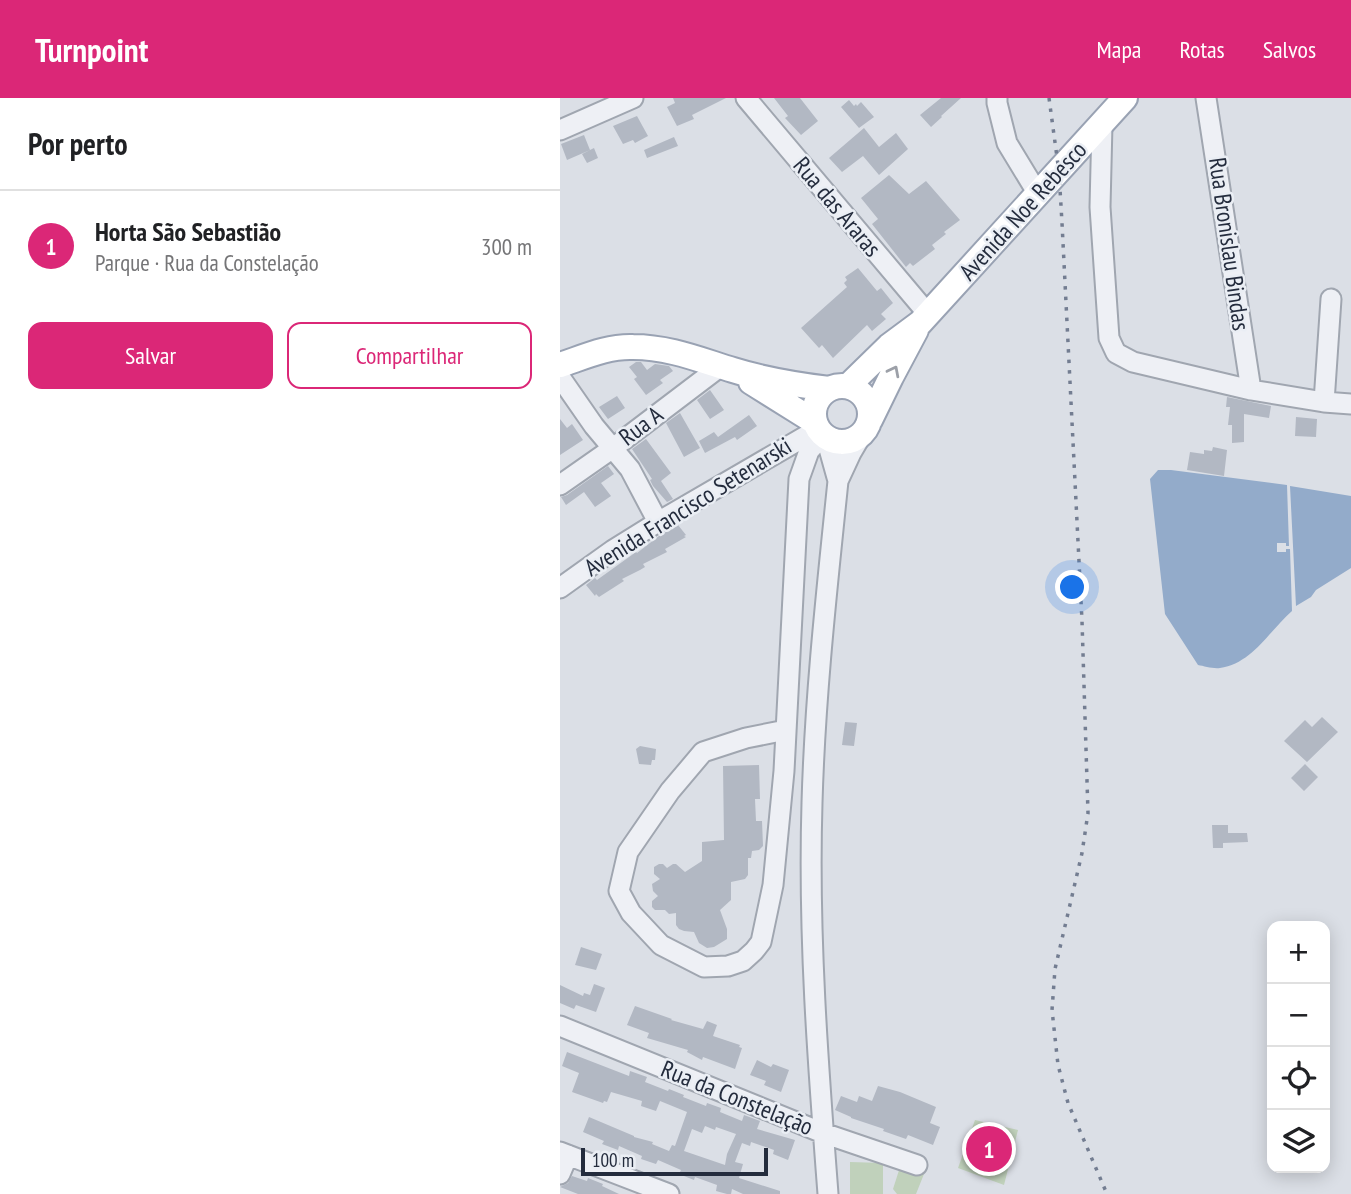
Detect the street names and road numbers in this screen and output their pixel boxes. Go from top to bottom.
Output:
street label: Avenida Noe Rebesco [952,135,1093,287]
street label: Rua das Araras [787,150,888,263]
street label: Rua Bronislau Bindas [1202,155,1257,333]
street label: Rua A [612,399,669,452]
street label: Avenida Francisco Setenarski [578,430,797,583]
street label: Rua da Constelação [657,1053,818,1142]

